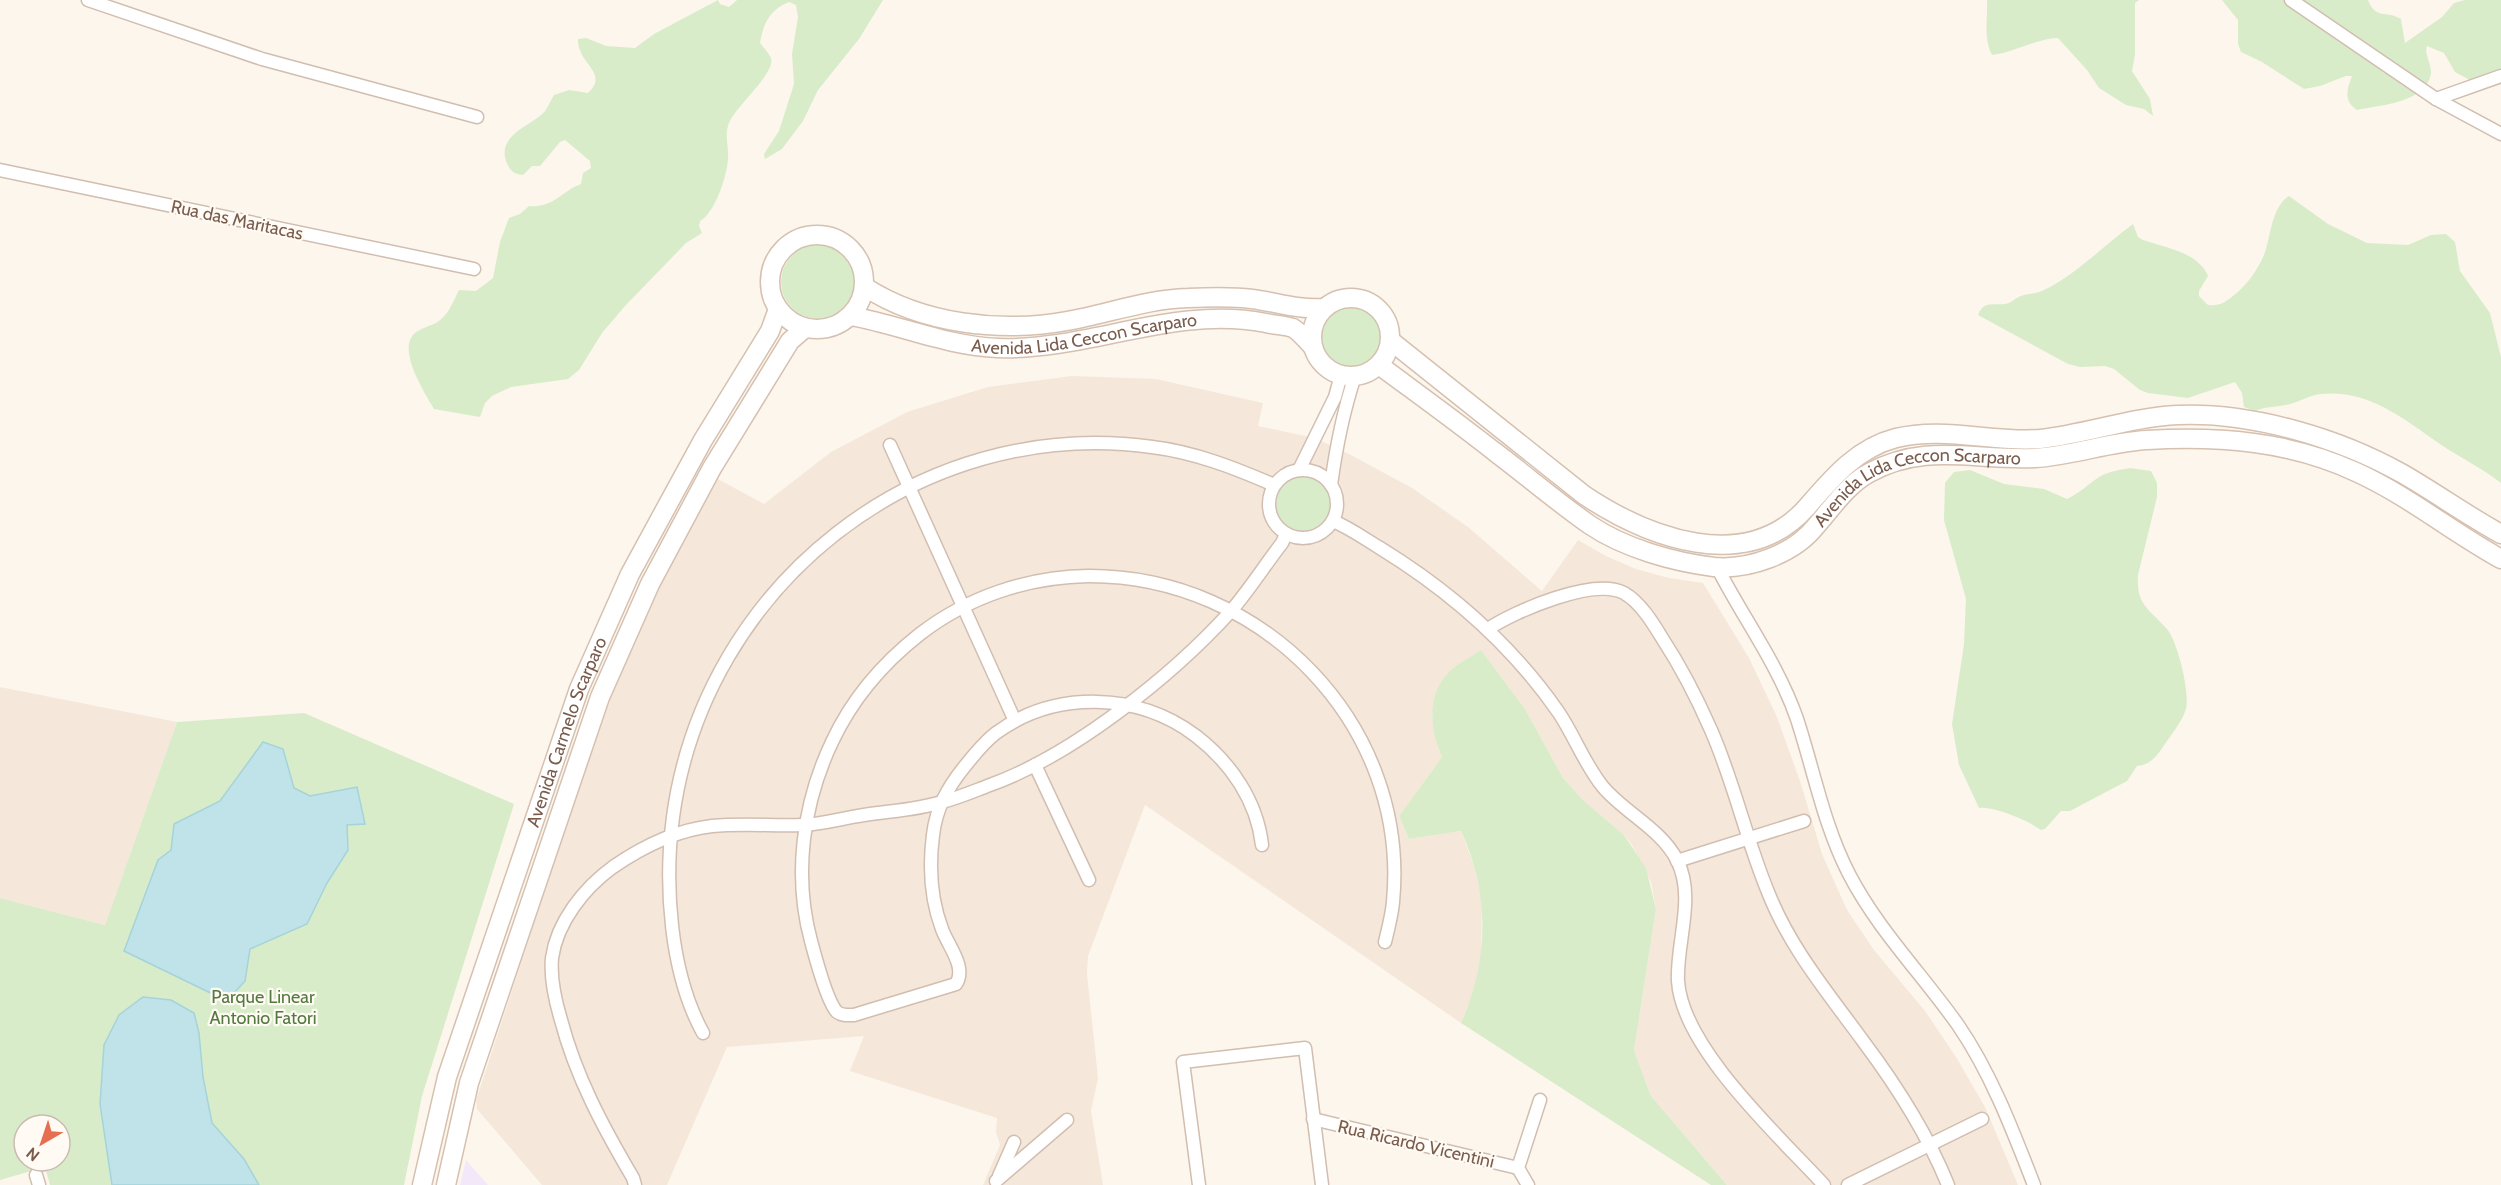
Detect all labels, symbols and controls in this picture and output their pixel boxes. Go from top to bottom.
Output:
street label: Rua das Maritacas [169,195,305,245]
street label: Avenida Lida Ceccon Scarparo [970,309,1198,359]
street label: Avenida Lida Ceccon Scarparo [1809,444,2021,531]
street label: Avenida Carmelo Scarparo [522,634,612,830]
park label: Parque Linear Antonio Fatori [210,986,316,1029]
north arrow [12,1113,72,1173]
street label: Rua Ricardo Vicentini [1336,1115,1496,1173]
text: N [23,1143,43,1165]

